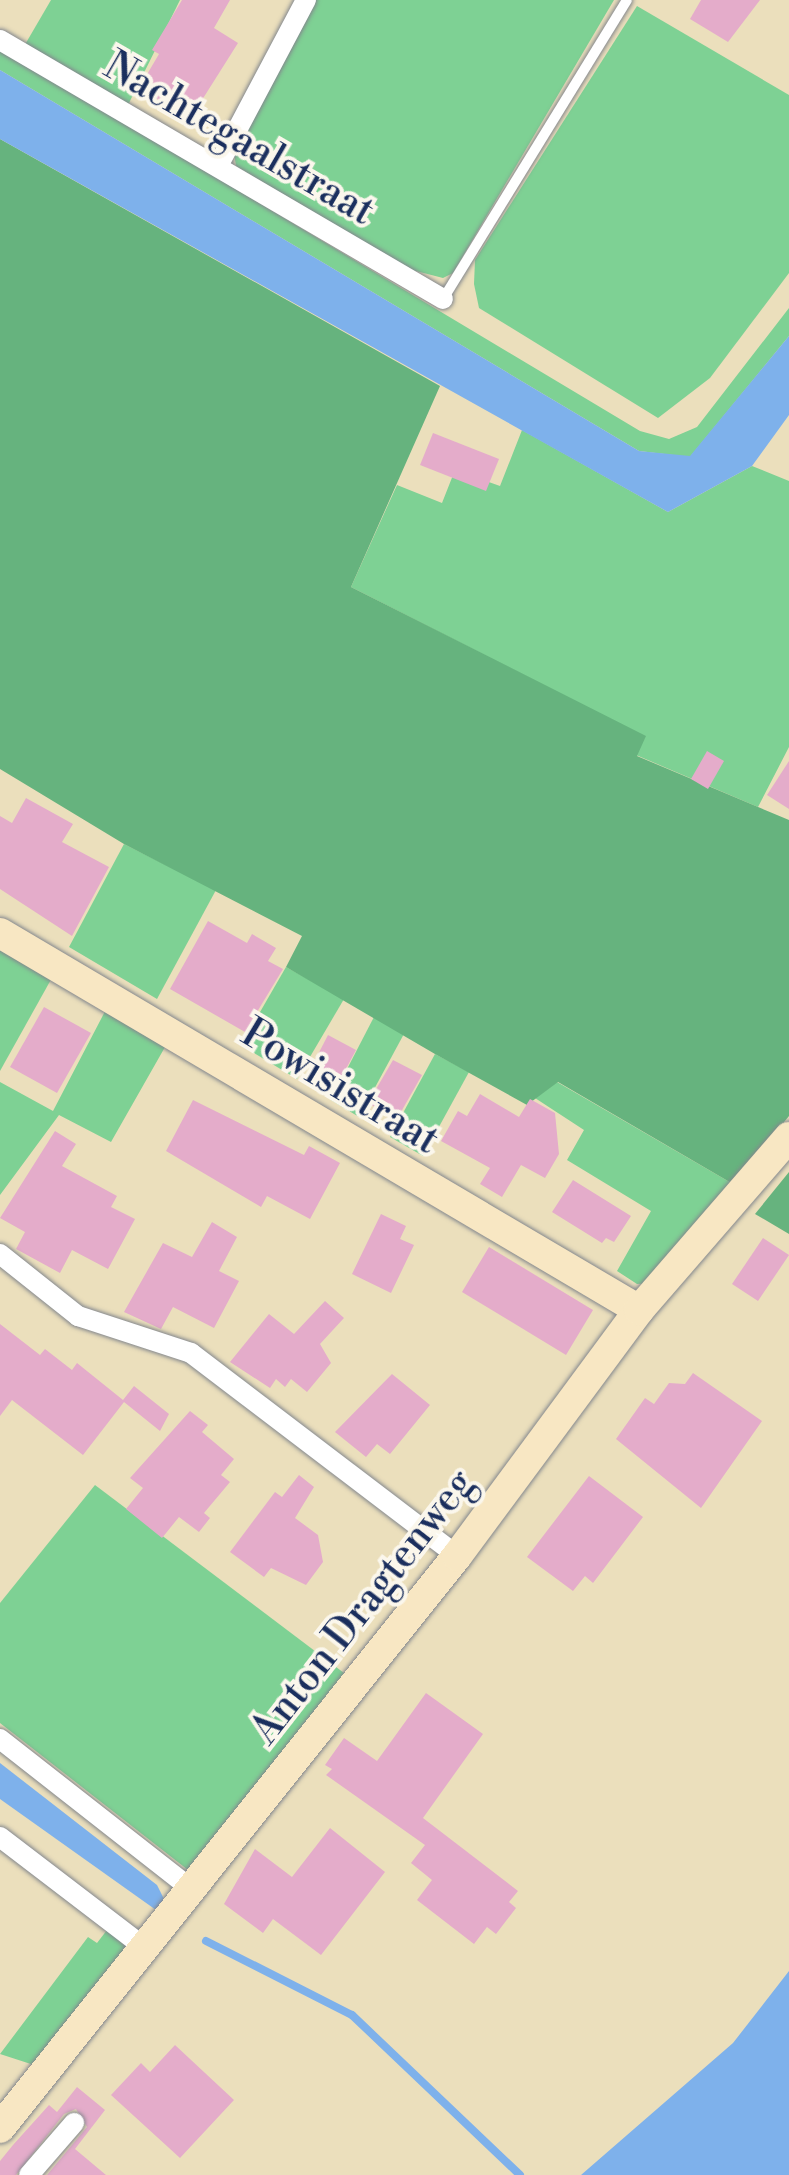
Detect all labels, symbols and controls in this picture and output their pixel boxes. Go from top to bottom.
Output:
street label: Nachtegaalstraat [95,42,383,236]
street label: Powisistraat [233,1009,447,1165]
street label: Anton Dragtenweg [241,1460,485,1754]

